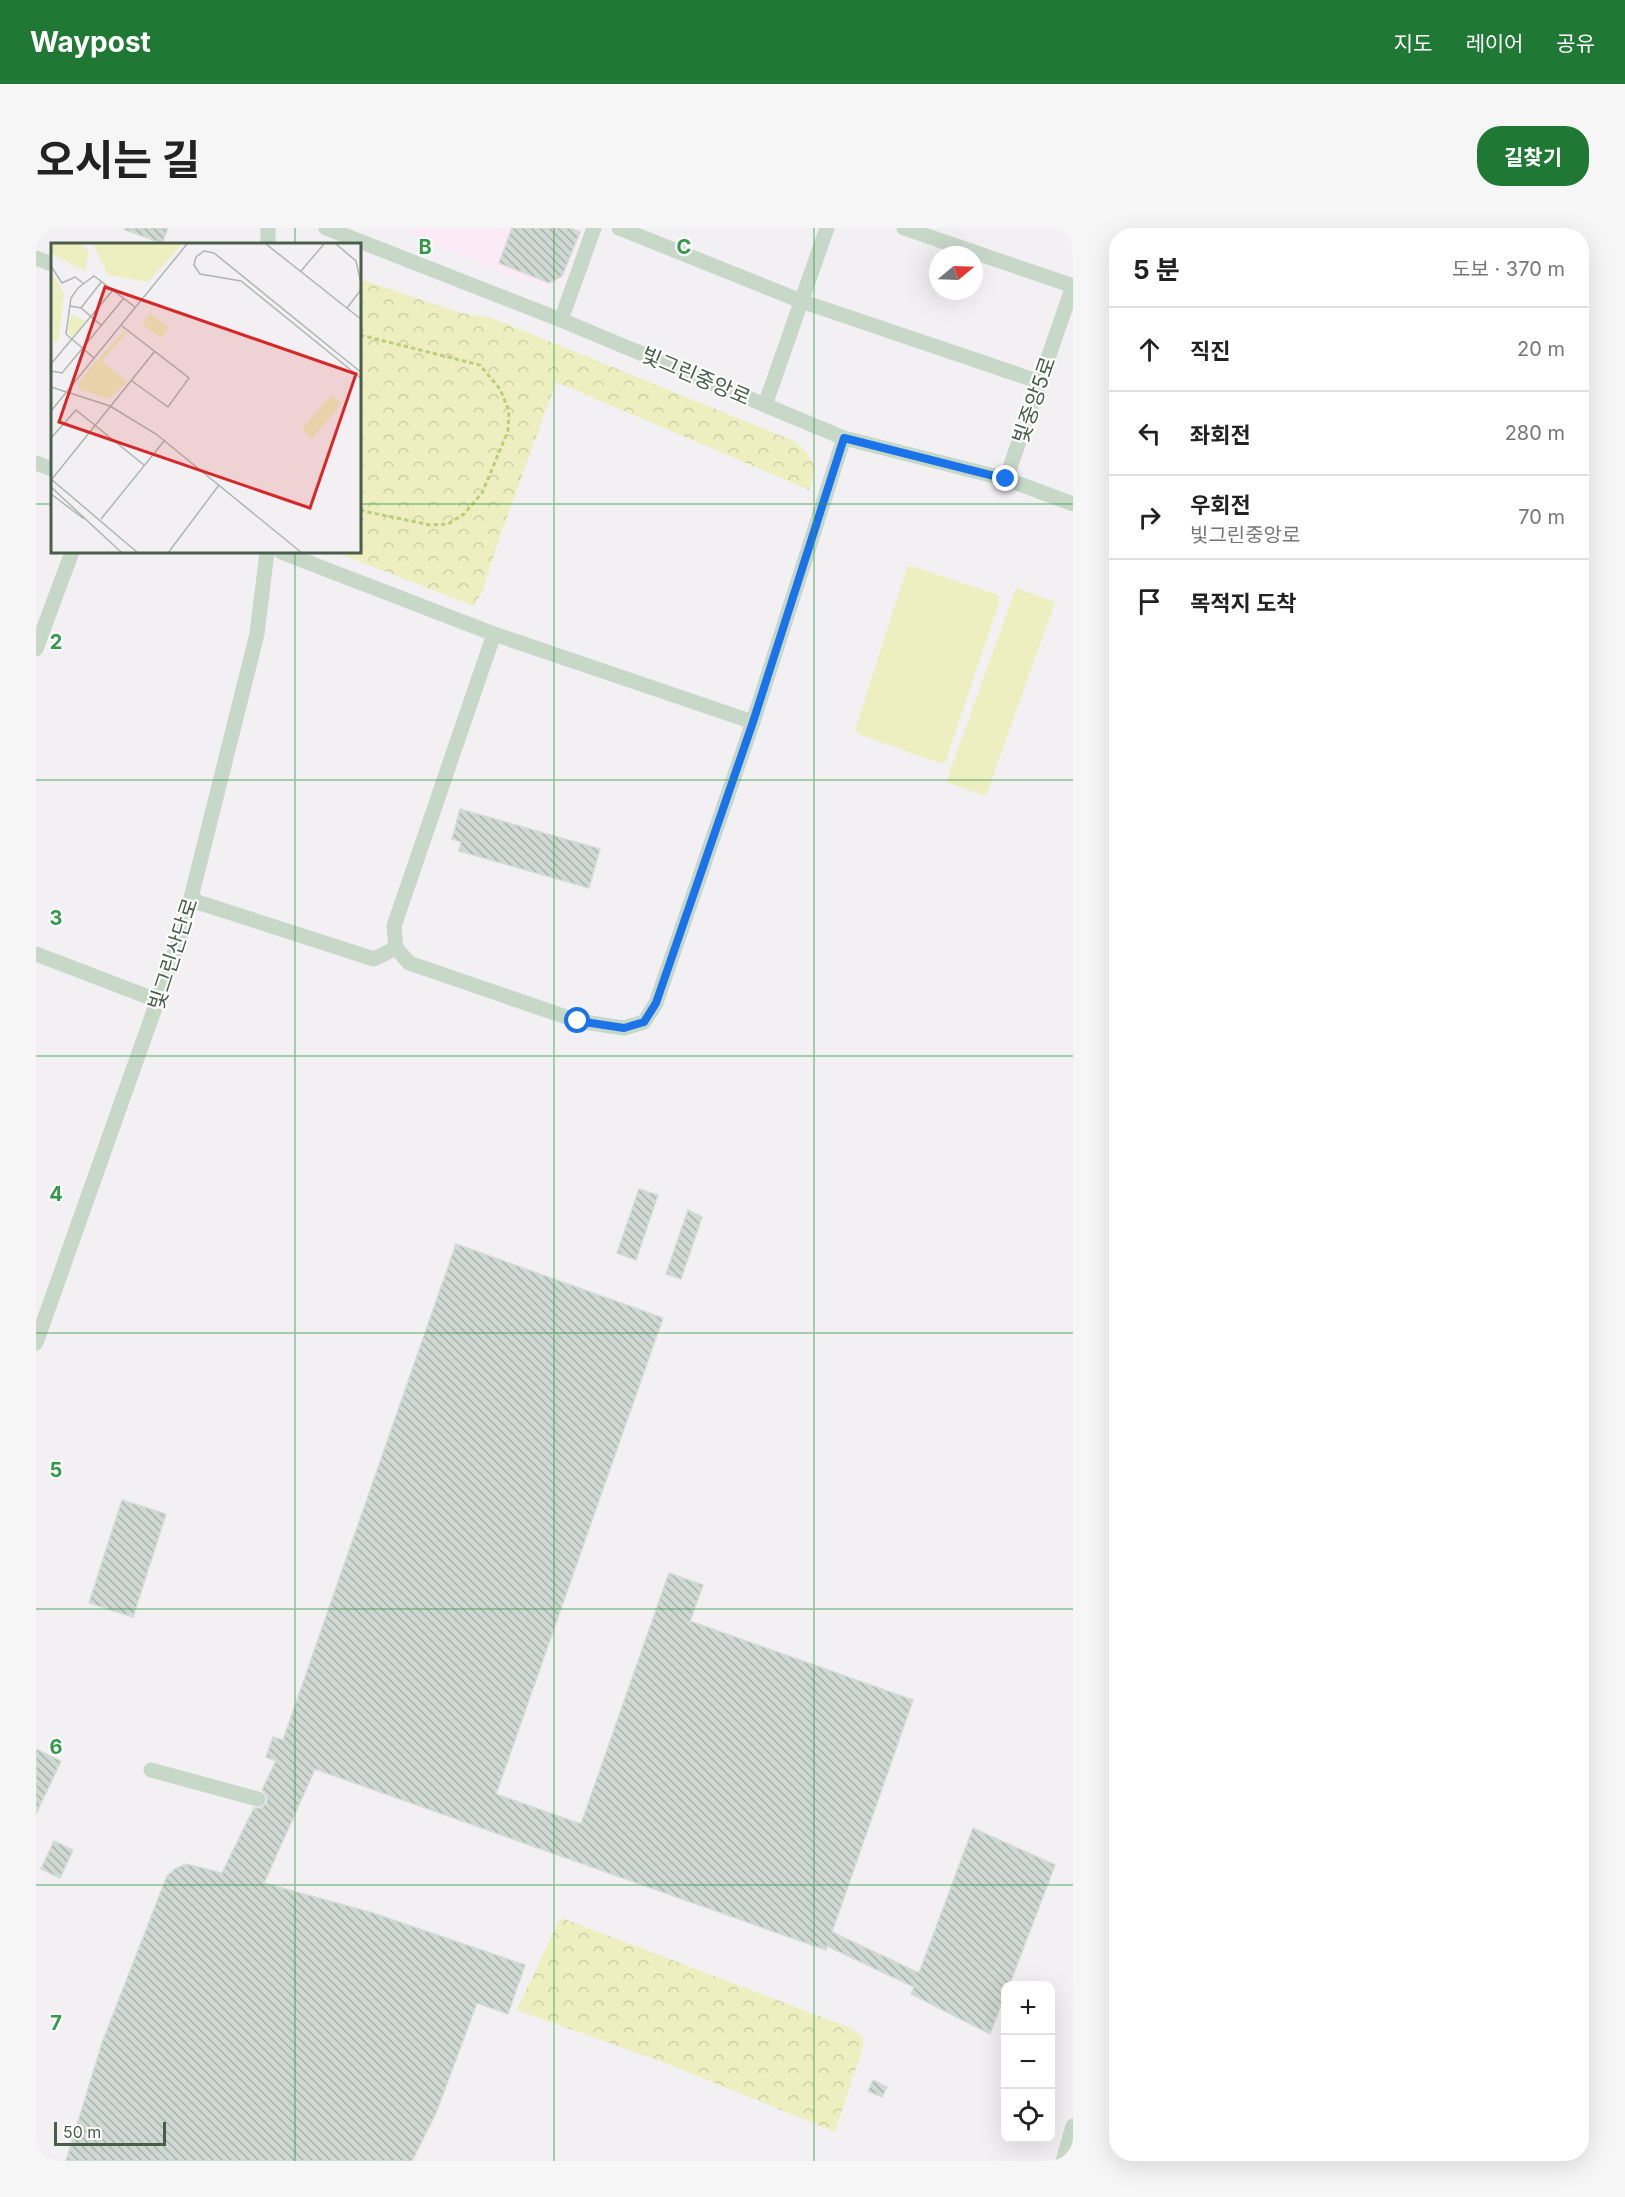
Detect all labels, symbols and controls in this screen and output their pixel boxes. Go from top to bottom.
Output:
text: Waypost [30,25,151,59]
text: 지도 [1394,31,1432,56]
text: 레이어 [1465,31,1523,56]
text: 공유 [1556,31,1595,56]
button: 길찾기 [1477,126,1589,186]
text: 오시는 길 [36,134,201,185]
text: B [418,235,432,259]
text: C [677,235,691,259]
inset map [51,243,362,554]
north arrow [929,246,983,300]
text: 5 분 [1133,254,1180,285]
text: 도보 · 370 m [1452,257,1565,281]
icon: ahead [1133,333,1166,366]
text: 20 m [1517,337,1565,361]
text: 직진 [1190,338,1230,364]
street label: 빛그린중앙로 [638,342,754,410]
street label: 빛중앙5로 [1008,353,1060,447]
icon: left [1133,417,1166,450]
text: 280 m [1505,421,1565,445]
text: 좌회전 [1190,422,1251,448]
route end [992,465,1018,491]
text: 우회전 [1190,492,1251,518]
icon: right [1133,501,1166,534]
text: 70 m [1518,505,1565,529]
text: 빛그린중앙로 [1190,523,1300,547]
icon: arrive [1133,585,1166,618]
text: 목적지 도착 [1190,590,1296,616]
text: 2 [50,630,62,654]
street label: 빛그린산단로 [143,895,203,1013]
text: 3 [50,906,62,930]
route start [564,1007,590,1033]
text: 4 [49,1182,63,1206]
text: 5 [50,1458,62,1482]
text: 6 [50,1735,63,1759]
map controls [1001,1981,1055,2143]
button: + [1001,1981,1055,2035]
text: 7 [50,2011,62,2035]
button: − [1001,2035,1055,2089]
button: locate [1001,2089,1055,2143]
scale bar [54,2119,166,2146]
text: 50 m [63,2122,101,2142]

